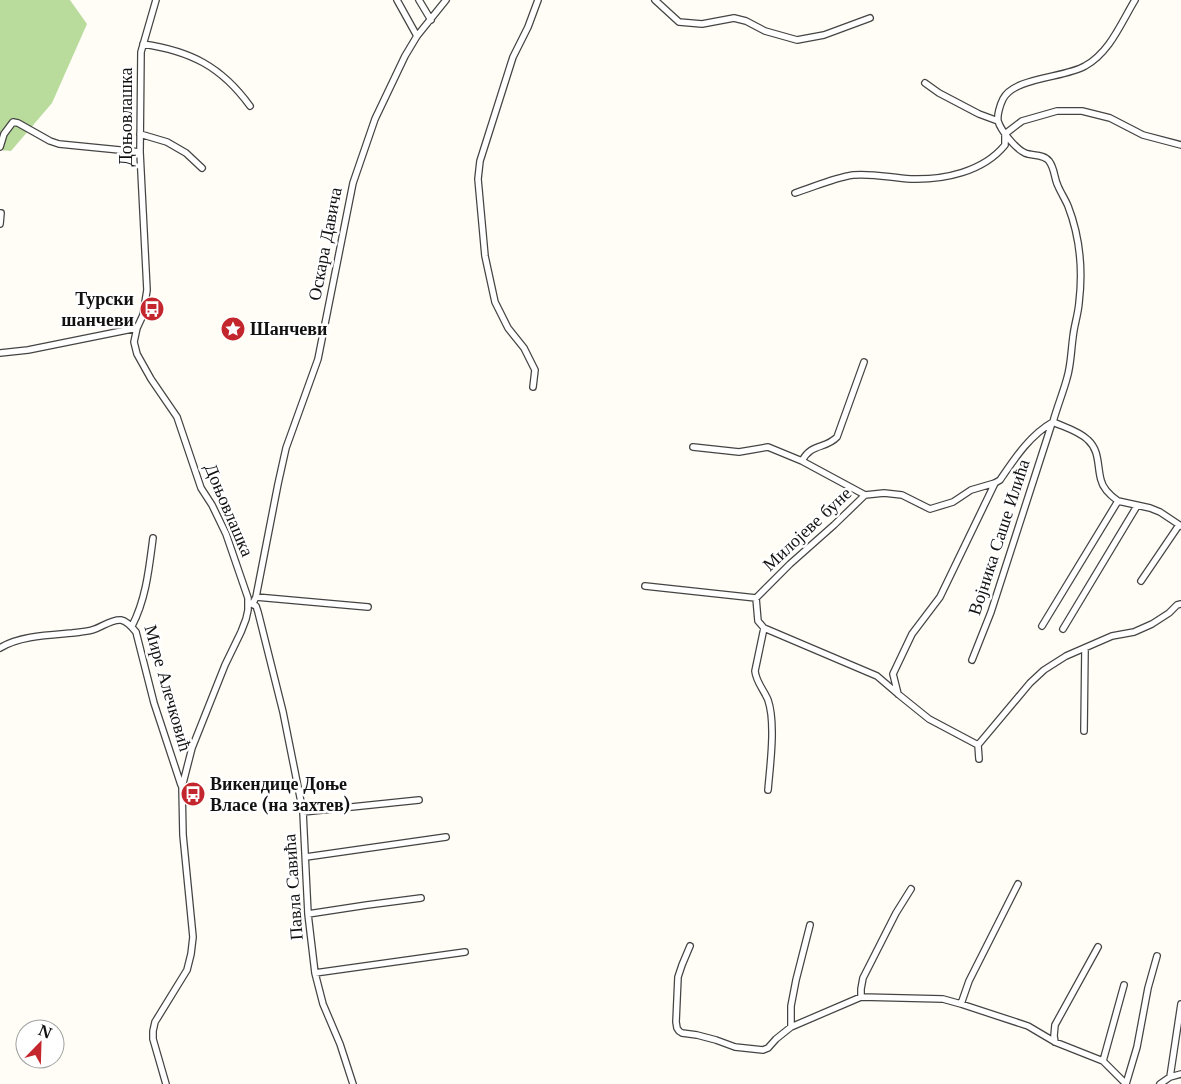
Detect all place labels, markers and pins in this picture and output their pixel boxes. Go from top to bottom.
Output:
place label: Турски шанчеви [61,288,134,331]
bus stop icon: Турски шанчеви [139,296,165,322]
place icon: Шанчеви [220,316,246,342]
place label: Шанчеви [250,318,327,340]
place label: Викендице Доње Власе (на захтев) [210,773,350,816]
bus stop icon: Викендице Доње Власе (на захтев) [180,781,206,807]

